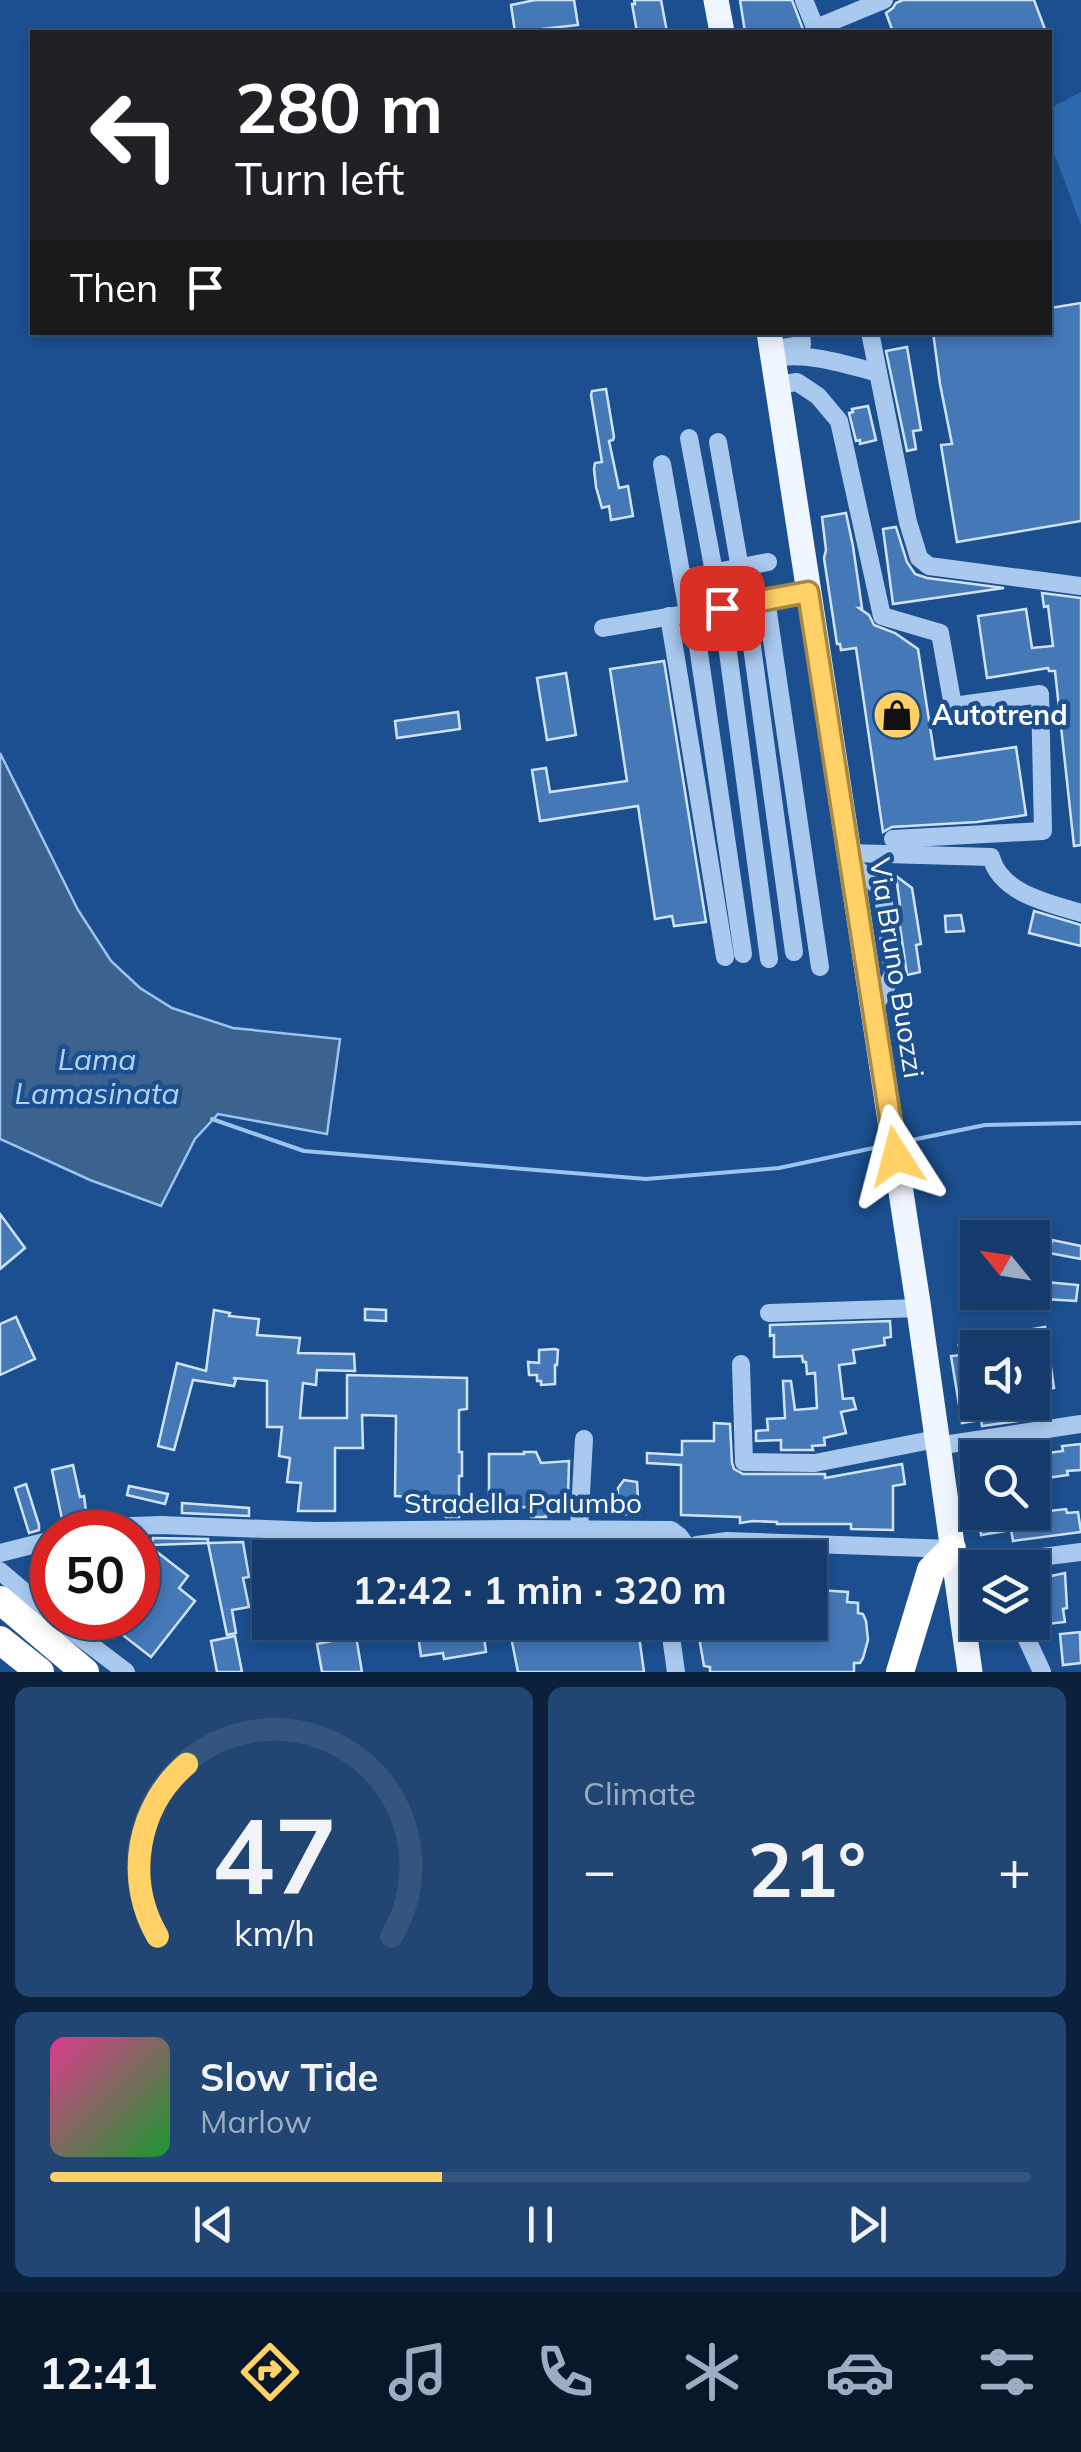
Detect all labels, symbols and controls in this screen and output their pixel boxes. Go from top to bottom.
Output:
text: 280 m [235,63,443,151]
icon: left [70,70,200,200]
text: Turn left [235,150,404,206]
icon: arrive [178,260,233,315]
text: Then [70,264,158,312]
pin [680,566,765,651]
icon: arrive [695,581,750,636]
shop icon: Autotrend [871,689,923,741]
place label: Autotrend [932,697,1068,732]
street label: Via Bruno Buozzi [863,855,932,1080]
water label: Lama Lamasinata [15,1040,179,1112]
position arrow [844,1104,948,1208]
north arrow [960,1220,1050,1310]
map controls [960,1220,1050,1640]
button: sound [960,1330,1050,1420]
button: search [960,1440,1050,1530]
street label: Stradella Palumbo [404,1485,642,1520]
speed limit sign: 50 [30,1510,160,1640]
button: layers [960,1550,1050,1640]
text: 12:42 · 1 min · 320 m [352,1566,727,1614]
text: Climate [583,1773,696,1813]
text: 47 [212,1789,336,1920]
text: 21° [748,1822,866,1916]
text: − [583,1835,616,1904]
text: + [998,1835,1031,1904]
text: km/h [234,1910,314,1955]
text: Slow Tide [200,2053,378,2101]
text: Marlow [200,2101,312,2141]
icon: previous [186,2197,241,2252]
icon: pause [513,2197,568,2252]
icon: next [840,2197,895,2252]
icon: directions [235,2337,305,2407]
icon: music [383,2337,453,2407]
icon: phone [530,2337,600,2407]
icon: climate [677,2337,747,2407]
icon: car [825,2337,895,2407]
icon: filters [972,2337,1042,2407]
text: 12:41 [39,2344,158,2400]

